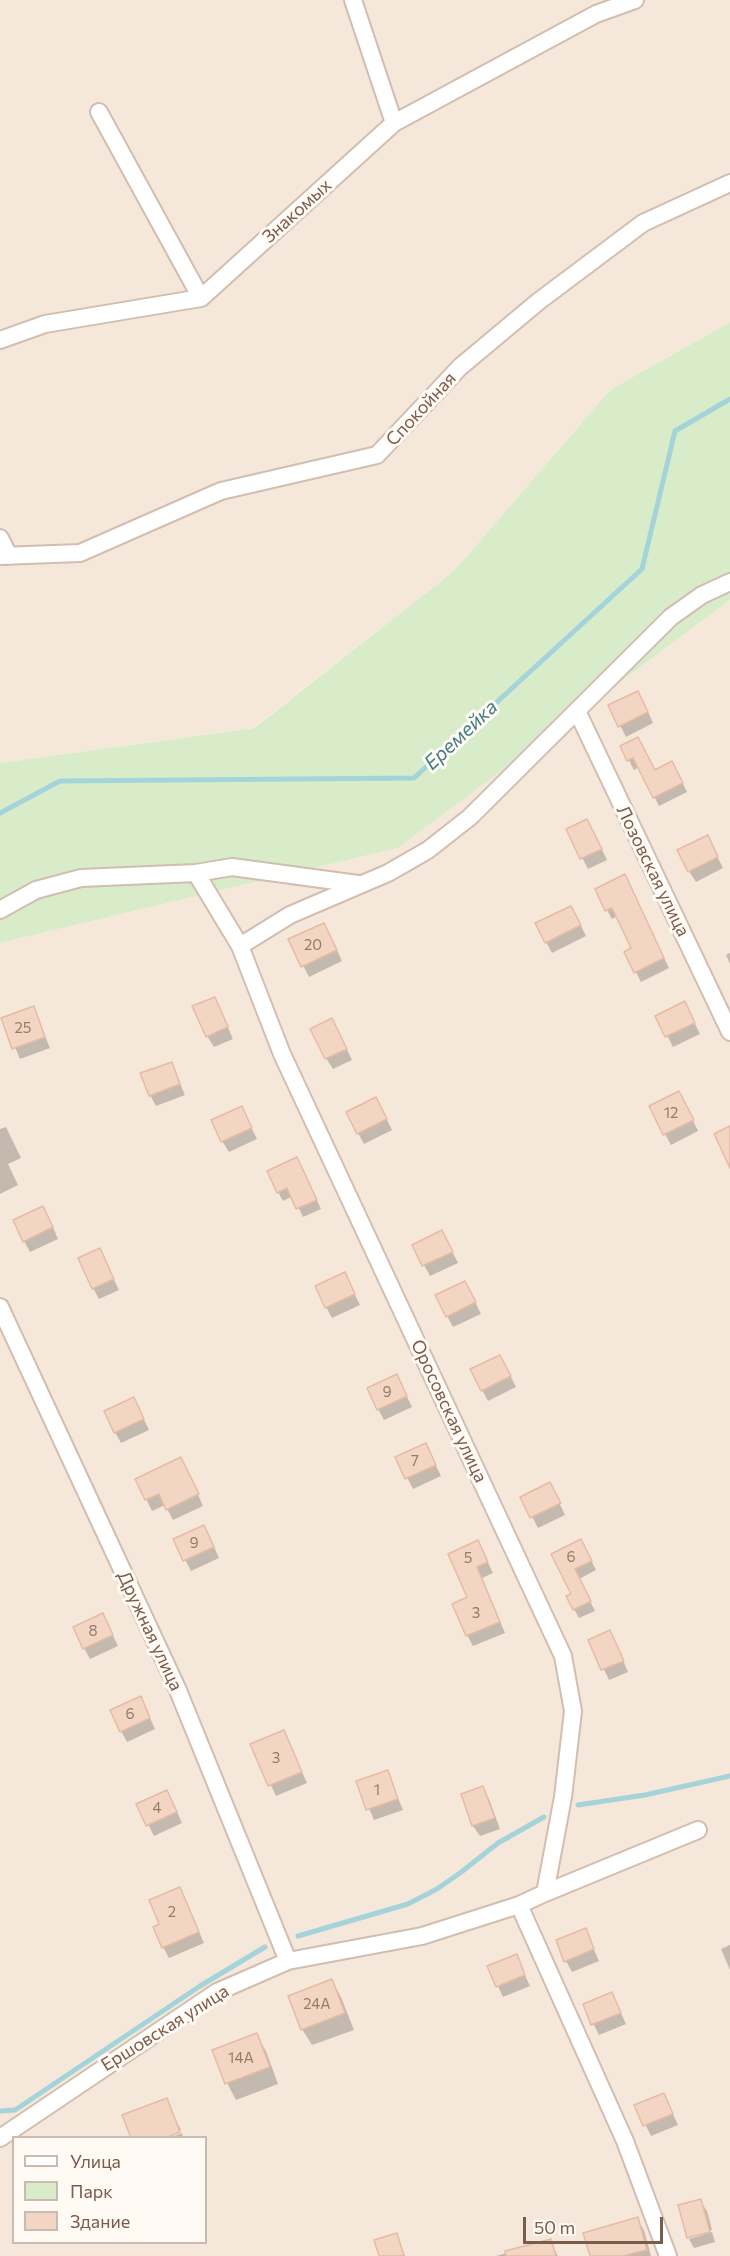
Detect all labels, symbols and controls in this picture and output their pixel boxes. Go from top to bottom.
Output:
street label: Знакомых [258,174,336,248]
street label: Спокойная [381,368,461,450]
water label: Еремейка [419,695,503,775]
street label: Лозовская улица [612,802,694,940]
house number: 20 [304,936,322,954]
house number: 25 [15,1019,31,1037]
house number: 12 [664,1104,678,1122]
street label: Оросовская улица [406,1336,492,1486]
house number: 9 [382,1383,392,1401]
house number: 7 [411,1452,419,1470]
house number: 9 [189,1534,199,1552]
house number: 6 [566,1548,576,1566]
house number: 5 [464,1549,472,1567]
street label: Дружная улица [113,1568,187,1694]
house number: 3 [472,1604,480,1622]
house number: 8 [88,1622,98,1640]
house number: 6 [125,1705,135,1723]
house number: 3 [272,1749,280,1767]
house number: 1 [374,1781,380,1799]
house number: 4 [153,1799,161,1817]
house number: 2 [168,1903,176,1921]
street label: Ершовская улица [97,1980,233,2076]
house number: 24А [303,1995,331,2013]
house number: 14А [228,2049,254,2067]
legend [12,2136,207,2244]
text: Улица [70,2150,121,2172]
text: Парк [70,2180,113,2202]
scale bar [526,2205,666,2243]
text: Здание [70,2210,130,2232]
text: 50 m [534,2216,575,2238]

